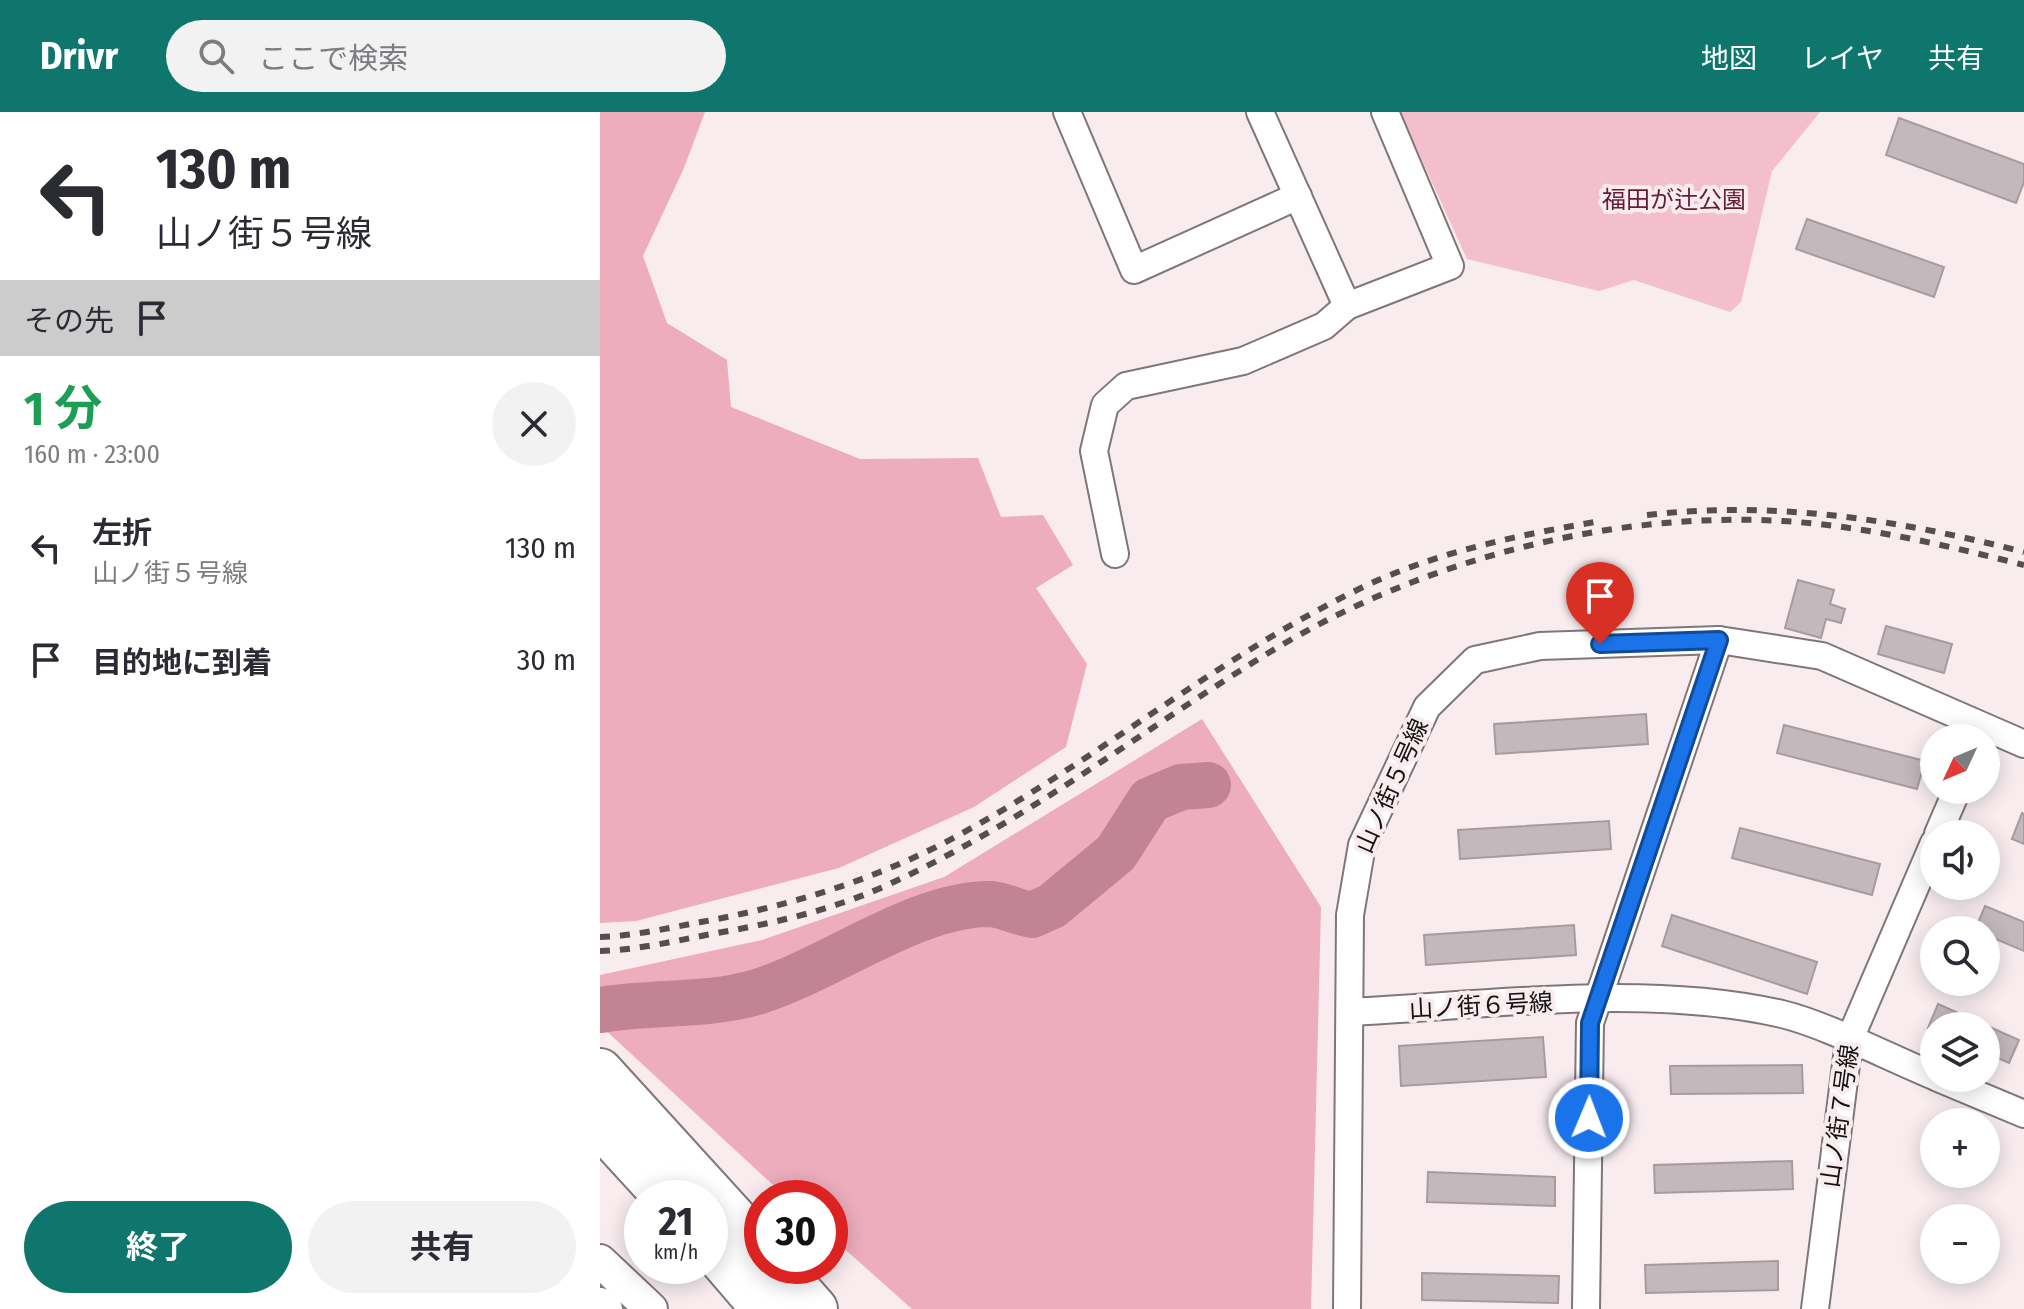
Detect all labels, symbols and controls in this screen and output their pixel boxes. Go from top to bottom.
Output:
search box [166,20,726,92]
text: Drivr [40,33,118,79]
icon: search [194,34,238,78]
text: ここで検索 [258,41,408,77]
text: 地図 [1701,42,1757,75]
text: レイヤ [1801,42,1884,75]
text: 共有 [1928,42,1984,75]
text: 130 m [156,136,291,203]
icon: left [24,144,128,248]
park label: 福田が辻公園 [1602,186,1746,214]
text: 山ノ街５号線 [156,212,372,256]
icon: arrive [130,296,174,340]
text: その先 [24,303,114,339]
text: 1 分 [24,380,102,438]
button: close [492,382,576,466]
text: 160 m · 23:00 [24,439,160,470]
text: 左折 [92,515,152,551]
icon: left [24,526,68,570]
text: 130 m [505,530,576,566]
text: 山ノ街５号線 [92,558,248,589]
pin [1566,562,1634,644]
icon: arrive [1578,574,1622,618]
icon: arrive [24,638,68,682]
text: 30 m [517,642,576,678]
text: 目的地に到着 [92,645,272,681]
street label: 山ノ街５号線 [1350,715,1434,857]
north arrow [1920,724,2000,804]
map controls [1920,724,2000,1284]
button: sound [1920,820,2000,900]
button: search [1920,916,2000,996]
street label: 山ノ街６号線 [1408,988,1554,1024]
button: layers [1920,1012,2000,1092]
street label: 山ノ街７号線 [1816,1043,1864,1189]
position arrow [1547,1076,1631,1160]
button: + [1920,1108,2000,1188]
speed limit sign: 30 [744,1180,848,1284]
text: 21 [659,1198,693,1246]
button: 終了 [24,1201,292,1293]
button: 共有 [308,1201,576,1293]
button: − [1920,1204,2000,1284]
text: km/h [654,1240,698,1264]

